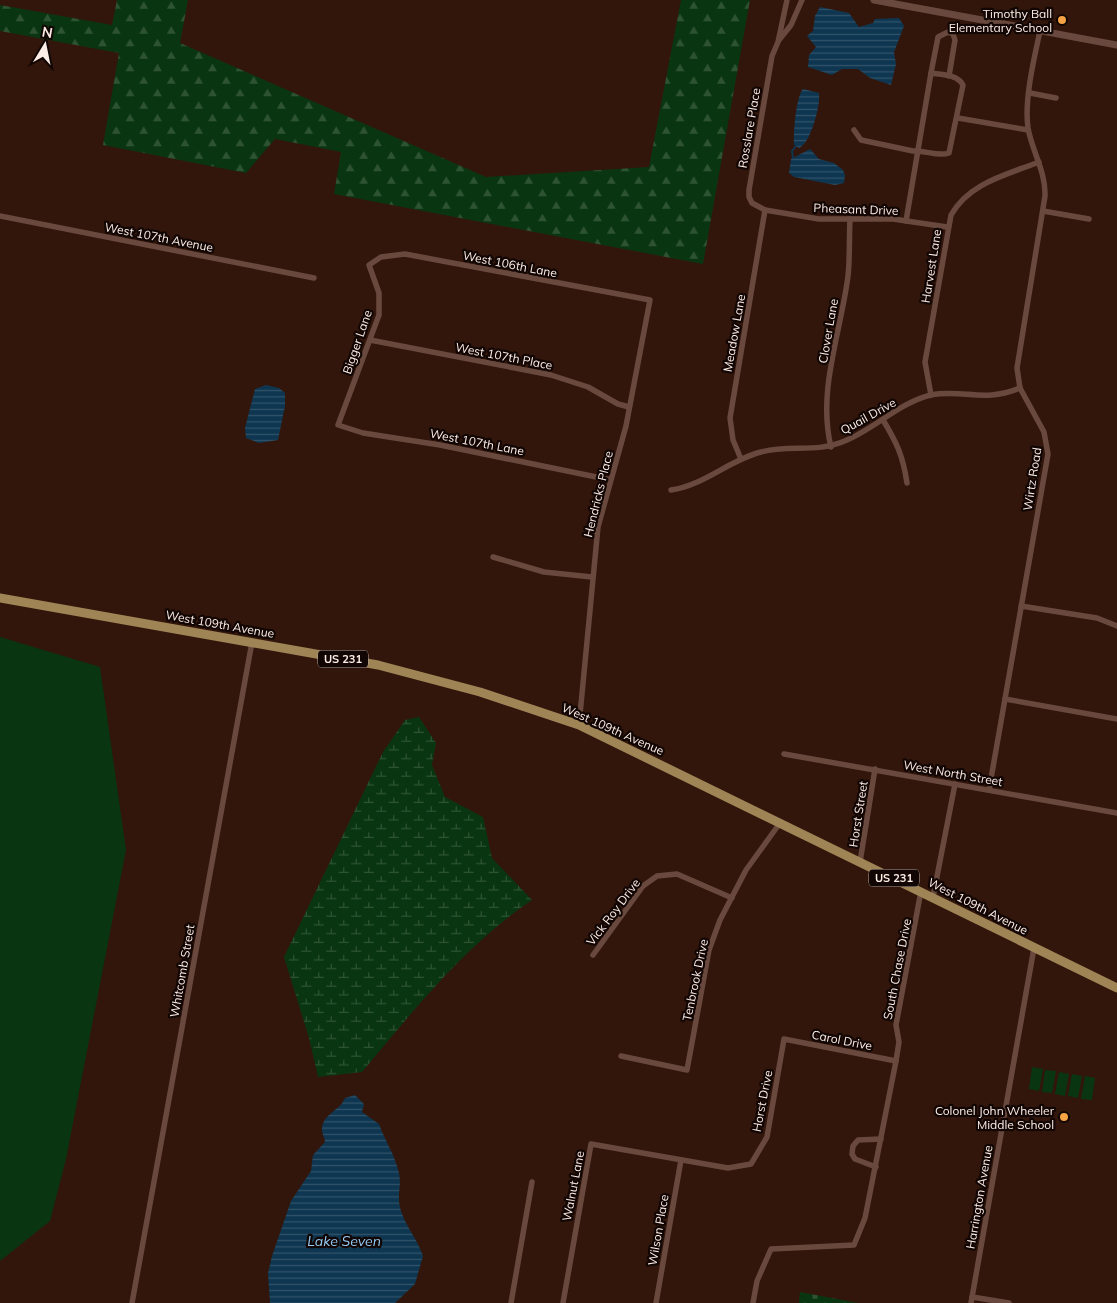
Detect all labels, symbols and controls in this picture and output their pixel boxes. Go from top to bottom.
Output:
place label: Timothy Ball Elementary School [949,6,1052,35]
marker: Timothy Ball Elementary School [1056,14,1068,26]
north arrow [20,20,70,70]
text: N [40,22,54,42]
street label: Rosslare Place [735,87,763,169]
street label: Pheasant Drive [813,200,899,218]
street label: West 107th Avenue [104,219,214,255]
street label: Harvest Lane [918,228,944,304]
street label: West 106th Lane [462,248,558,280]
street label: Meadow Lane [720,293,748,373]
street label: Clover Lane [815,297,841,365]
street label: Bigger Lane [339,308,375,376]
street label: West 107th Place [454,339,554,373]
street label: Quail Drive [838,395,898,437]
street label: West 107th Lane [429,426,525,458]
street label: Wirtz Road [1020,446,1044,512]
street label: Hendricks Place [580,449,616,539]
street label: West 109th Avenue [164,607,276,641]
road number: US 231 [318,651,368,668]
street label: West 109th Avenue [560,700,666,758]
street label: West North Street [902,757,1004,789]
street label: Horst Street [845,780,871,848]
road number: US 231 [869,870,919,886]
street label: West 109th Avenue [926,874,1030,938]
street label: Vick Roy Drive [583,876,643,948]
street label: South Chase Drive [880,917,914,1021]
street label: Whitcomb Street [166,923,198,1019]
street label: Tenbrook Drive [679,938,711,1022]
street label: Carol Drive [810,1027,874,1053]
street label: Horst Drive [749,1069,775,1133]
place label: Colonel John Wheeler Middle School [935,1103,1055,1132]
marker: Colonel John Wheeler Middle School [1058,1111,1070,1123]
street label: Harrington Avenue [962,1144,996,1250]
street label: Walnut Lane [559,1150,587,1222]
street label: Wilson Place [644,1193,672,1267]
water label: Lake Seven [307,1232,381,1250]

